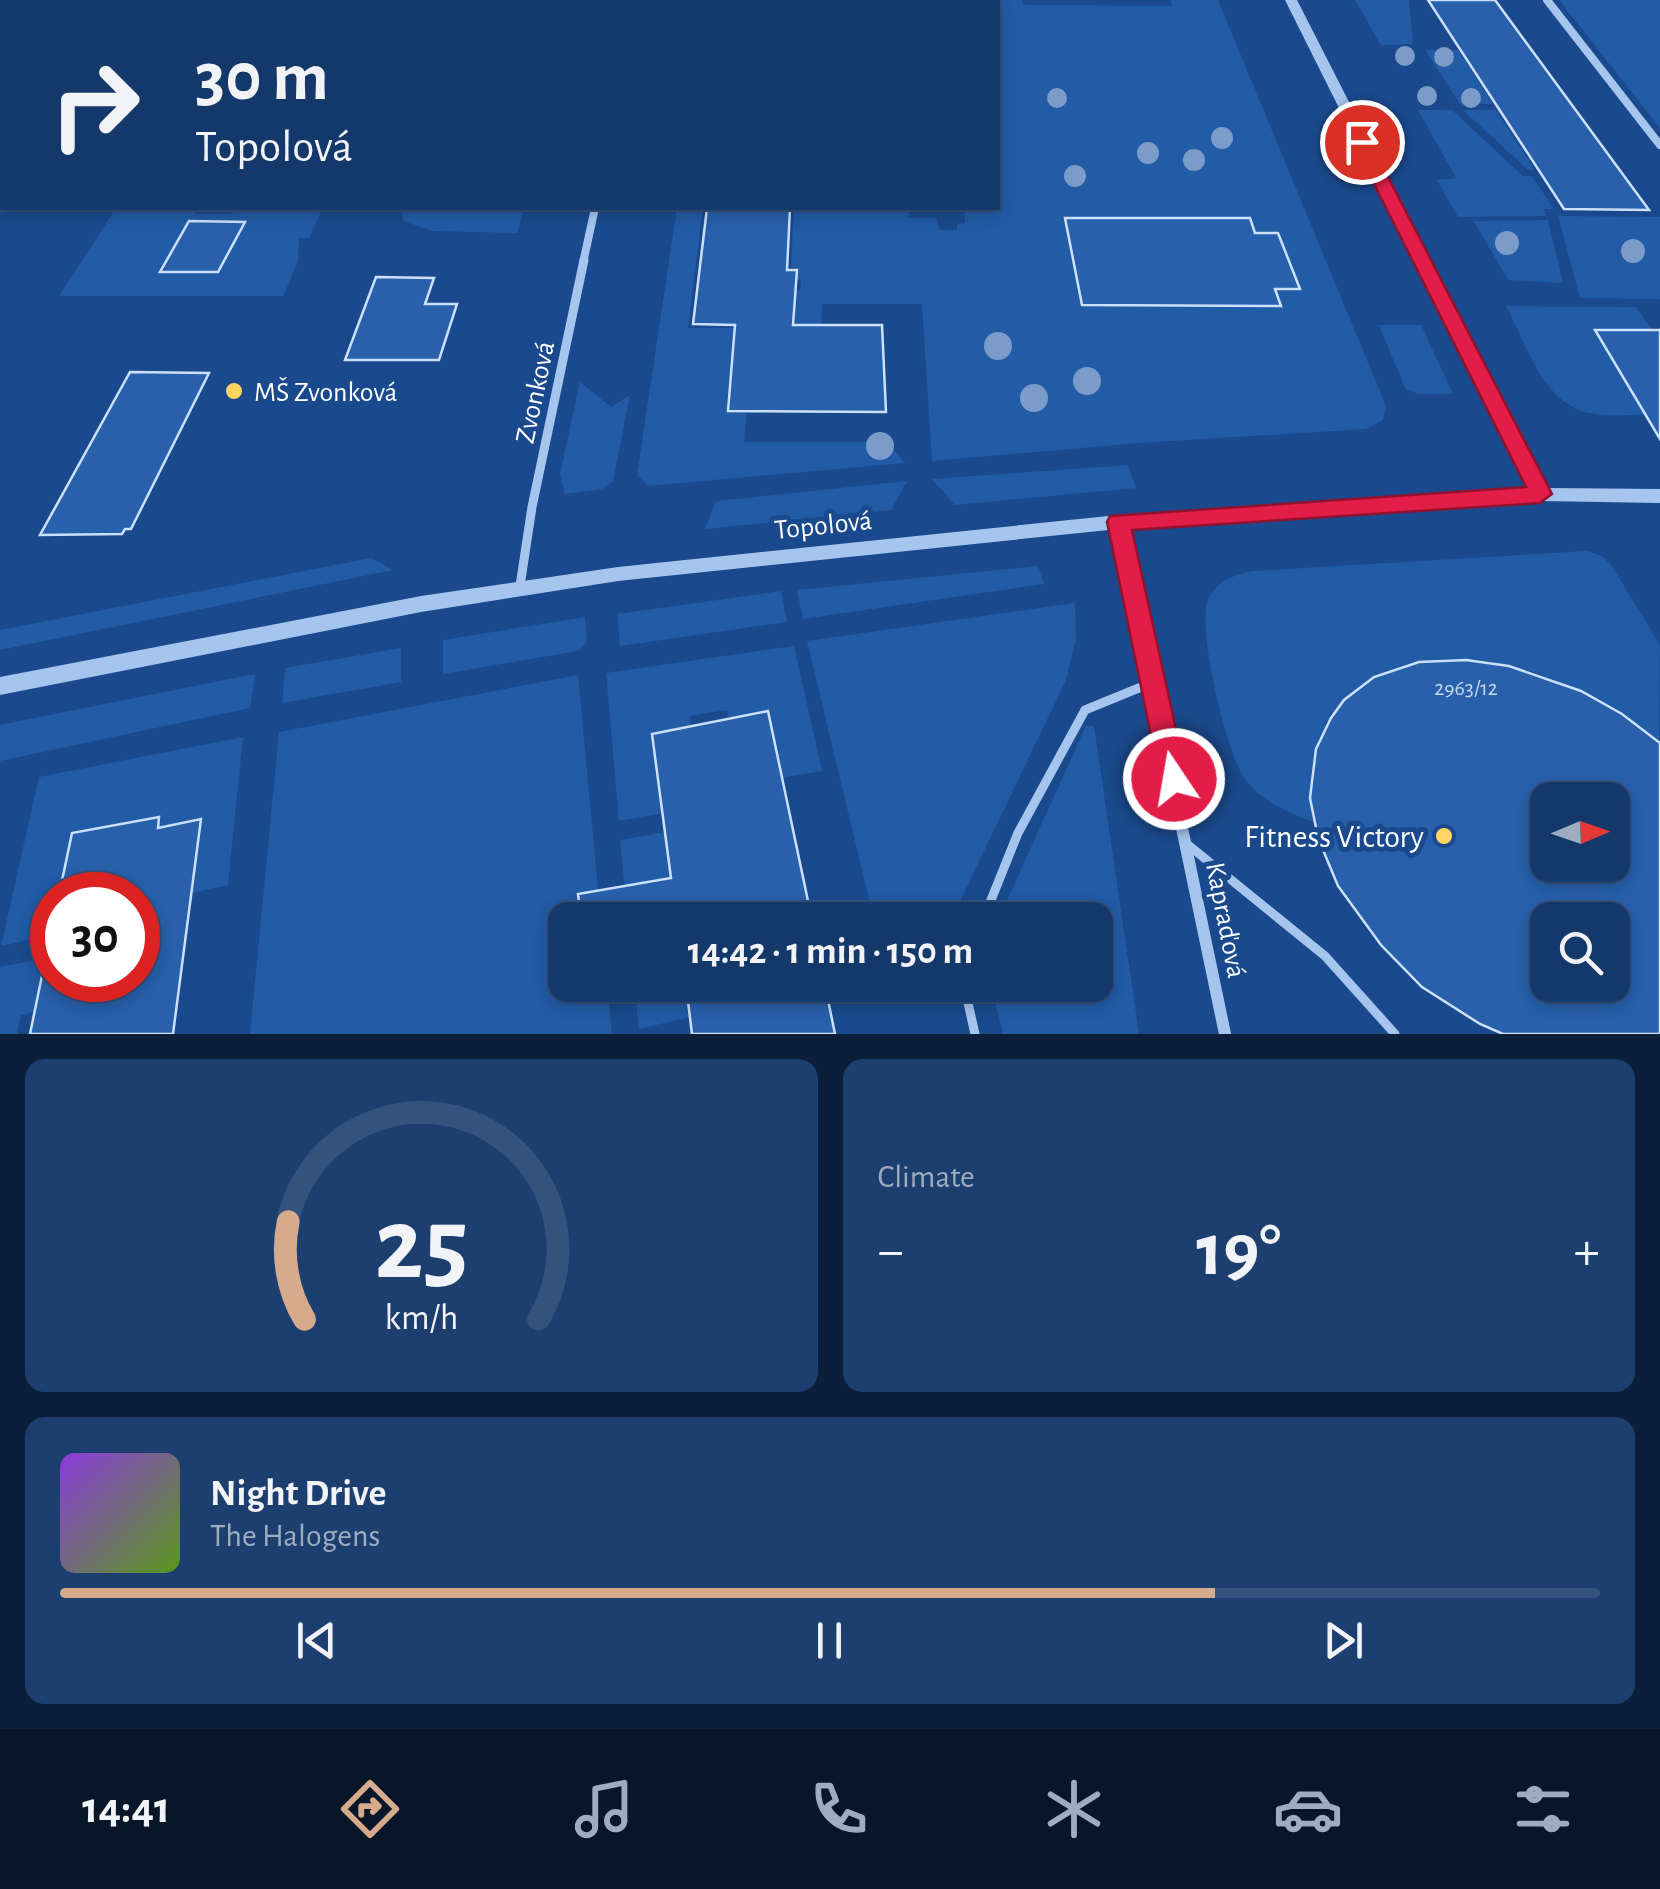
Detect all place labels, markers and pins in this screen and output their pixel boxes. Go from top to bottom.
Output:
pin [1320,100,1405,185]
place label: MŠ Zvonková [254,377,398,407]
marker: MŠ Zvonková [223,380,245,402]
place label: Fitness Victory [1244,821,1424,853]
marker: Fitness Victory [1433,825,1455,847]

